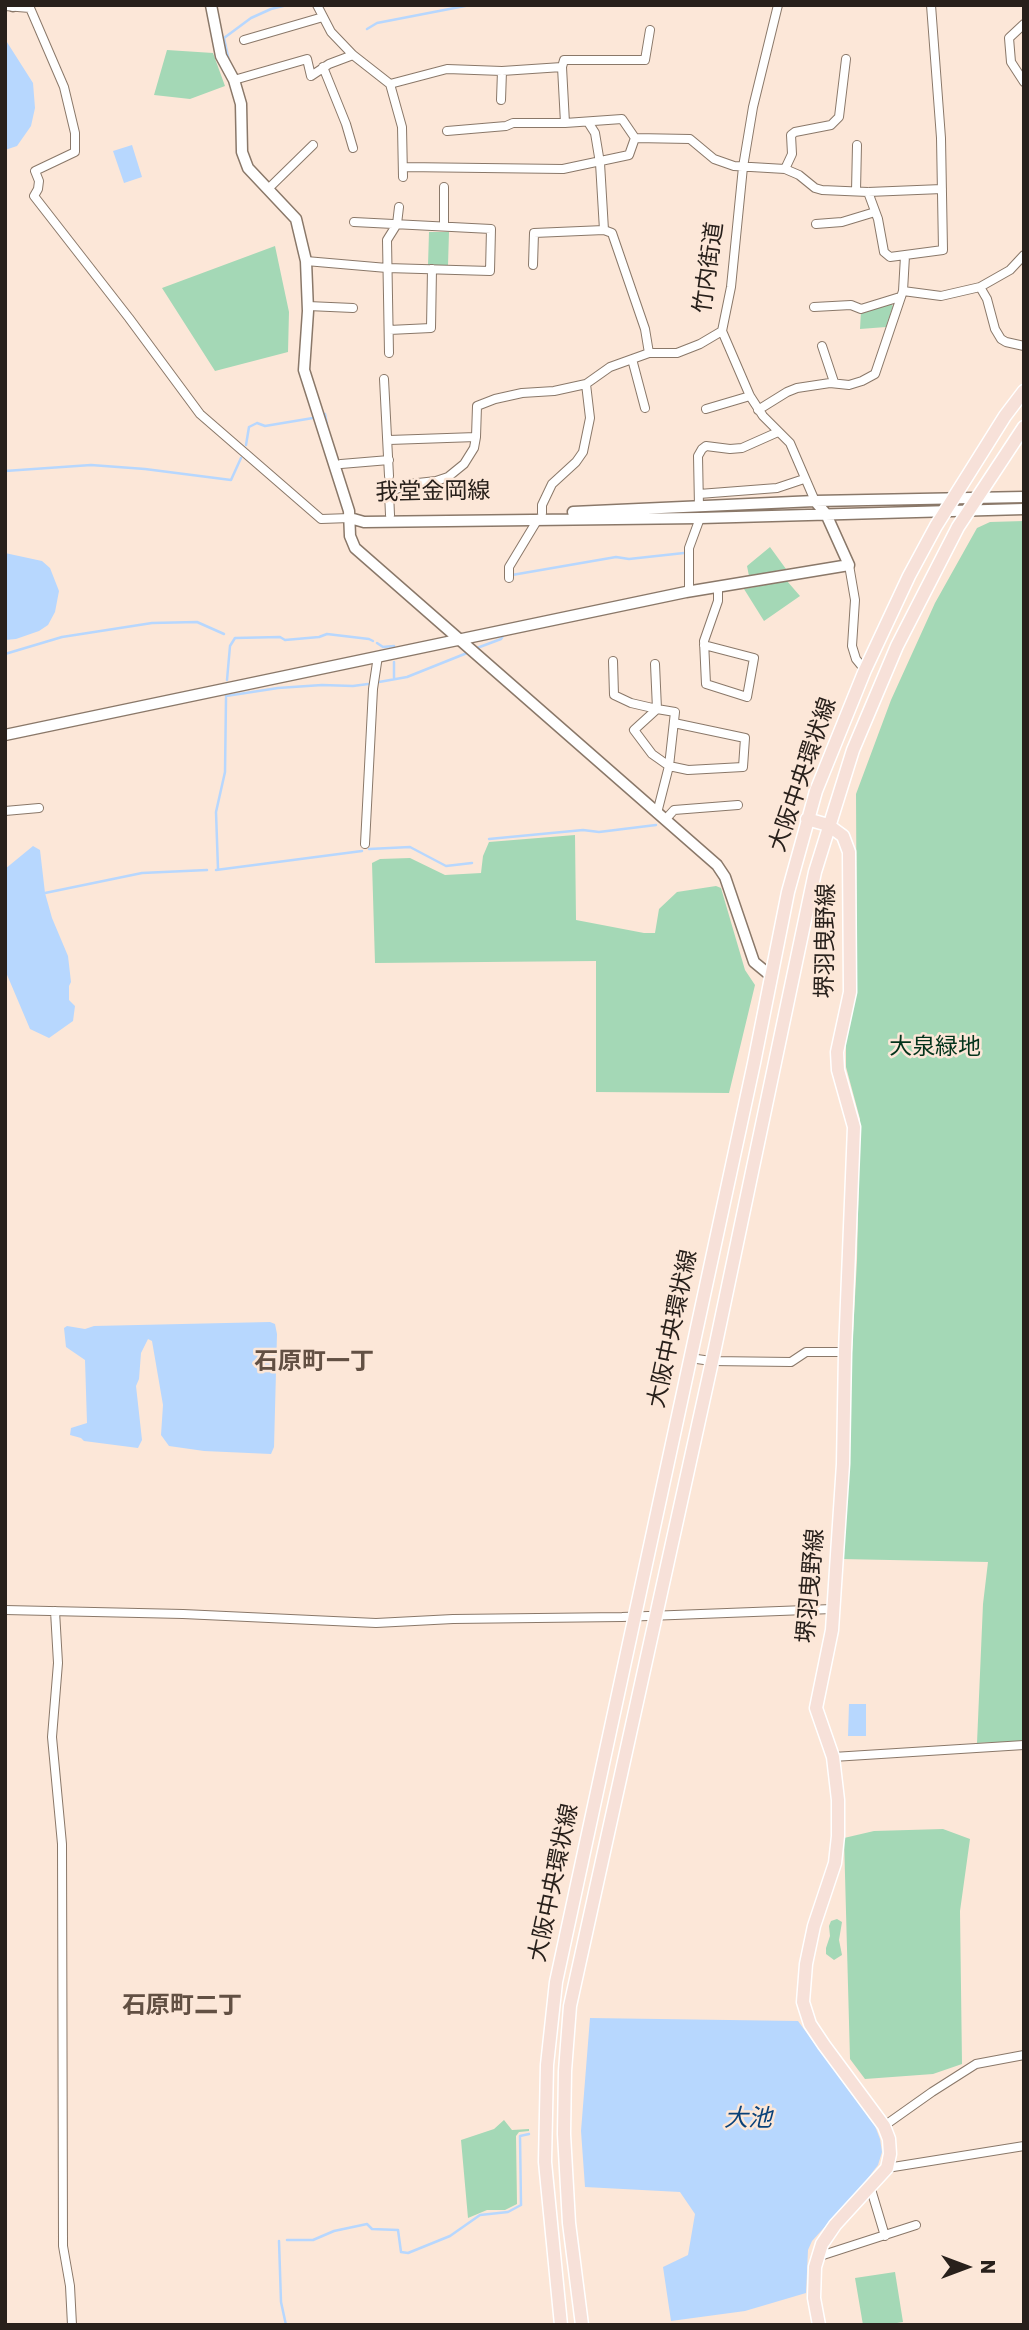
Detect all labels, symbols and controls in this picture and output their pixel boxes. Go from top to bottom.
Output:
street label: 竹内街道 [690,221,730,315]
street label: 我堂金岡線 [375,478,491,508]
street label: 大阪中央環状線 [765,694,843,856]
street label: 堺羽曳野線 [812,883,842,999]
park label: 大泉緑地 [889,1034,981,1062]
street label: 大阪中央環状線 [644,1247,704,1411]
district label: 石原町一丁 [254,1349,374,1377]
street label: 堺羽曳野線 [793,1528,831,1644]
street label: 大阪中央環状線 [525,1801,585,1965]
district label: 石原町二丁 [122,1993,242,2021]
water label: 大池 [724,2106,772,2134]
north arrow [931,2232,1001,2302]
text: N [974,2260,1001,2274]

